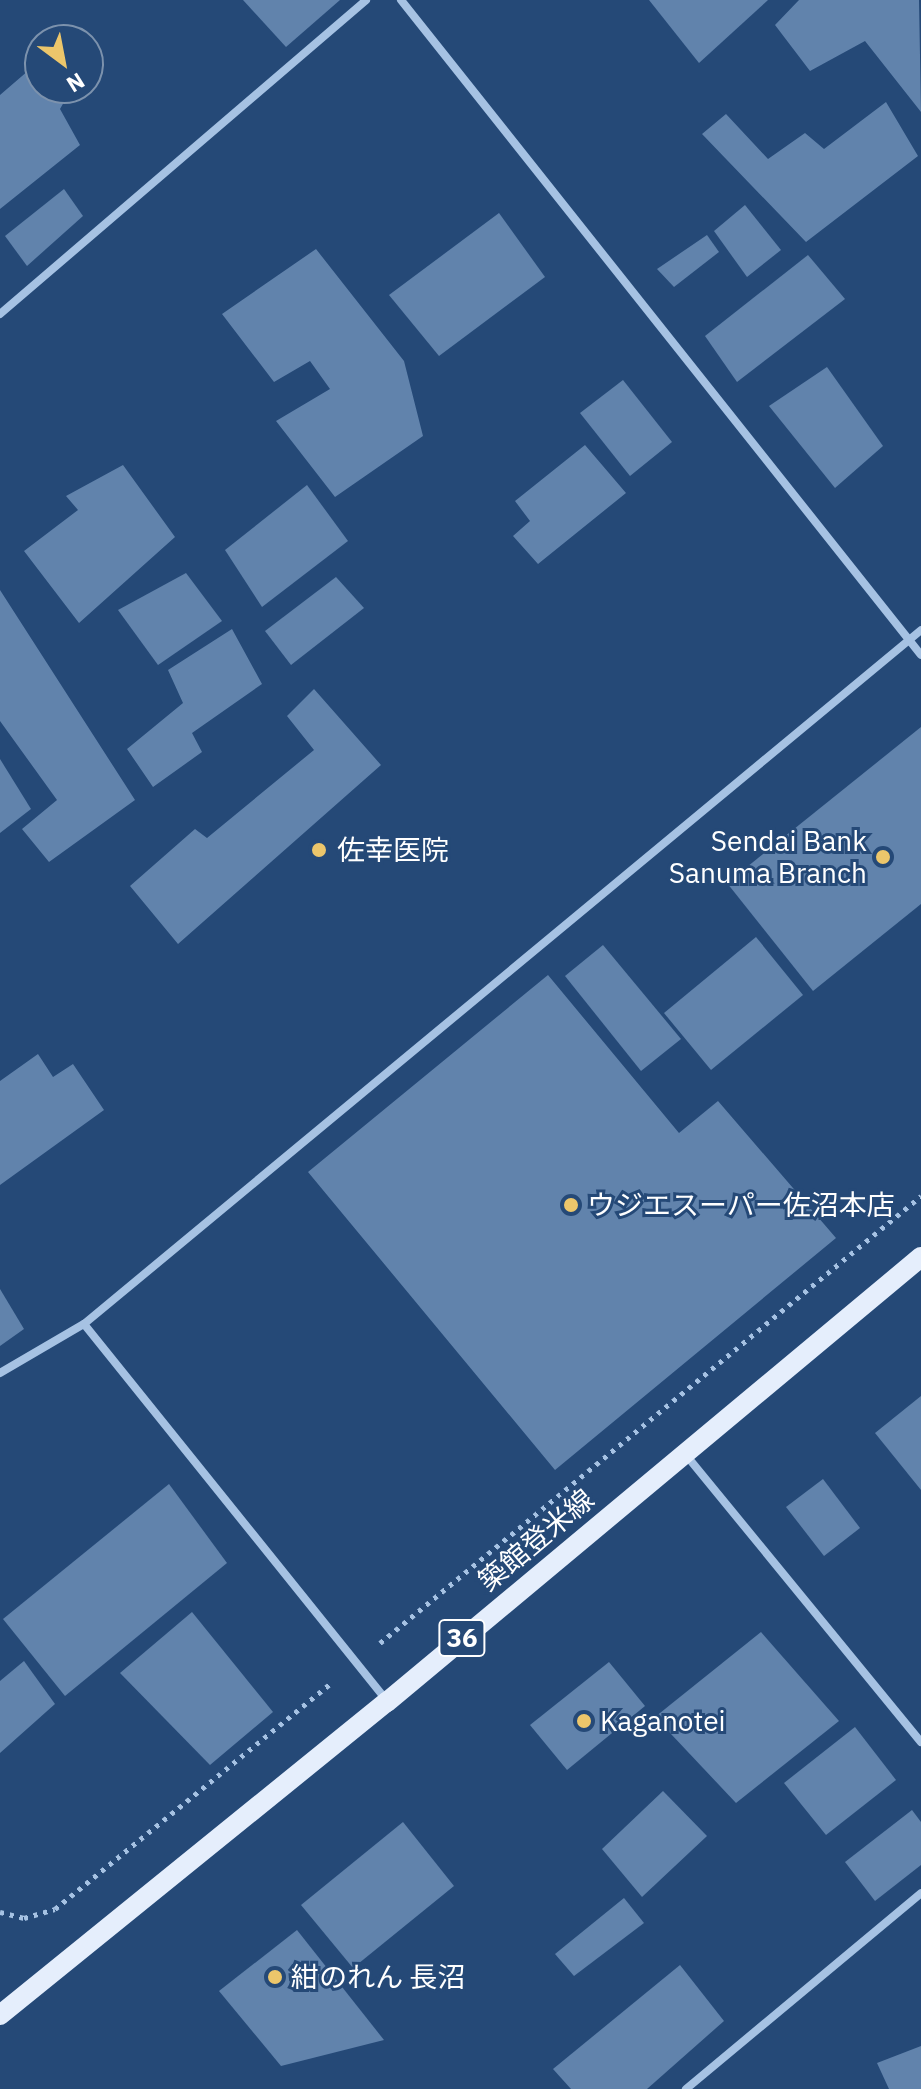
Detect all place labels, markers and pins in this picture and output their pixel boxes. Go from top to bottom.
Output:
place label: Sendai Bank Sanuma Branch [669,824,867,890]
place label: 佐幸医院 [337,833,449,867]
marker: 佐幸医院 [308,839,330,861]
marker: Sendai Bank Sanuma Branch [874,848,892,866]
place label: ウジエスーパー佐沼本店 [587,1188,895,1222]
marker: ウジエスーパー佐沼本店 [562,1196,580,1214]
place label: Kaganotei [600,1704,726,1738]
marker: Kaganotei [575,1712,593,1730]
place label: 紺のれん 長沼 [291,1960,466,1994]
marker: 紺のれん 長沼 [266,1968,284,1986]

